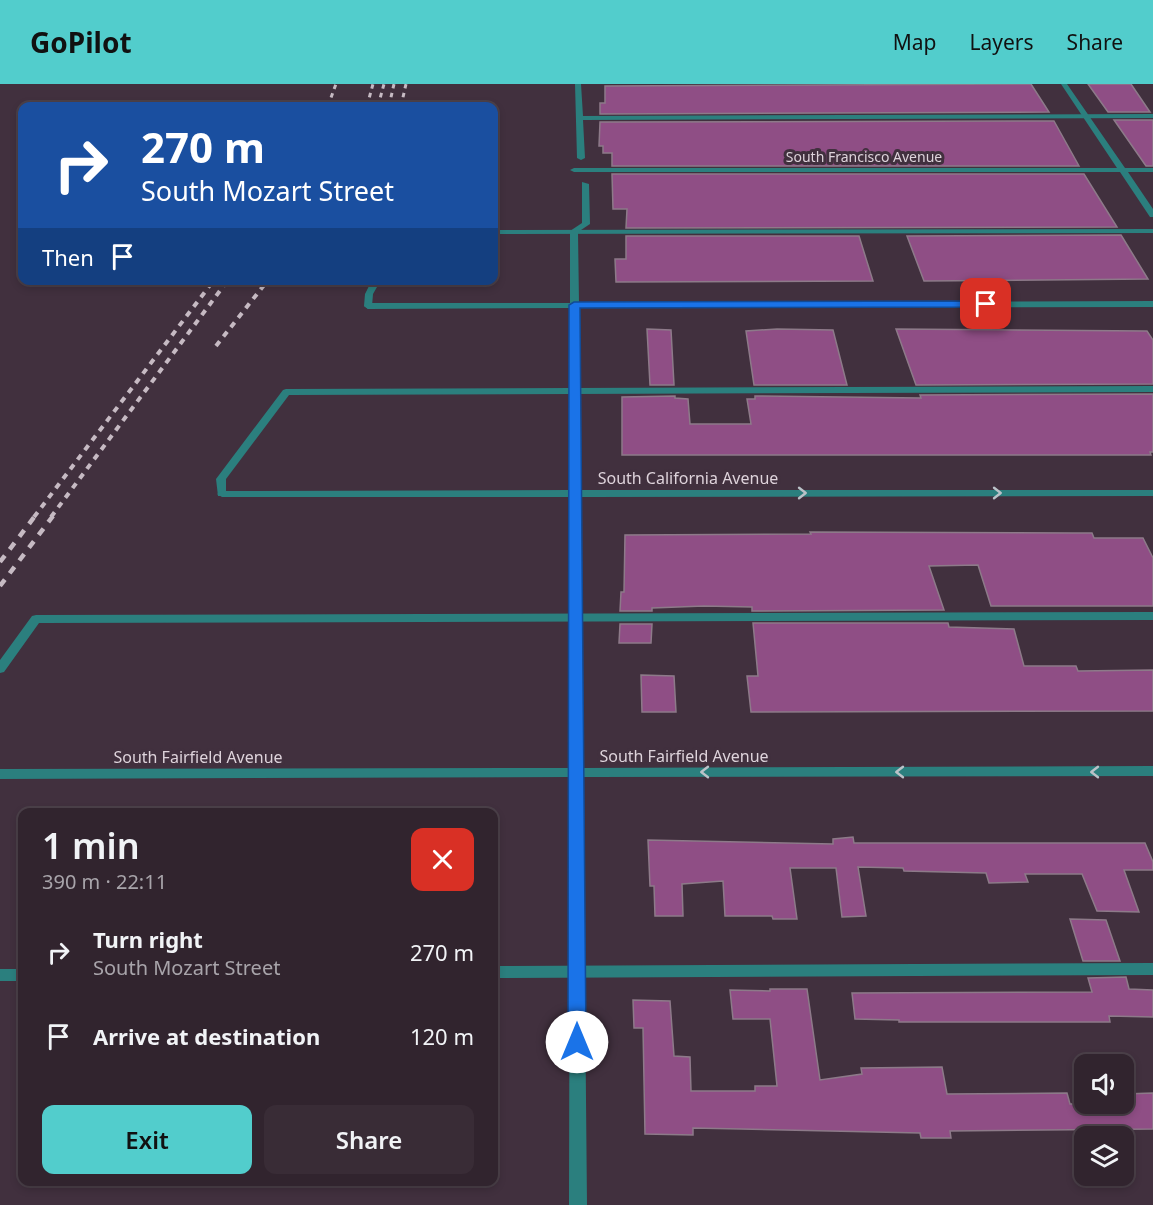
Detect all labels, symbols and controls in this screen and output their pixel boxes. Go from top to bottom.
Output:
text: GoPilot [30,23,132,61]
text: Map [893,28,937,56]
text: Layers [970,28,1034,56]
text: Share [1067,28,1123,56]
text: 270 m [141,118,265,175]
icon: right [42,126,120,204]
street label: South Francisco Avenue [786,147,942,166]
text: South Mozart Street [141,172,394,209]
icon: arrive [106,240,139,273]
text: Then [42,242,94,272]
pin [960,278,1011,329]
icon: arrive [969,287,1002,320]
street label: South California Avenue [598,467,778,489]
one-way arrow [797,487,806,499]
one-way arrow [992,487,1001,499]
street label: South Fairfield Avenue [599,745,769,767]
street label: South Fairfield Avenue [113,746,283,768]
one-way arrow [700,766,709,778]
one-way arrow [895,766,904,778]
one-way arrow [1090,766,1099,778]
text: 1 min [42,821,140,870]
button: close [411,828,474,891]
text: 390 m · 22:11 [42,868,167,895]
text: Turn right [93,924,203,954]
icon: right [42,936,75,969]
text: 270 m [410,937,474,967]
text: South Mozart Street [93,954,280,981]
position arrow [545,1010,609,1074]
icon: arrive [42,1020,75,1053]
text: Arrive at destination [93,1021,320,1051]
text: 120 m [410,1021,474,1051]
map controls [1074,1054,1134,1186]
button: sound [1074,1054,1134,1114]
button: Exit [42,1105,252,1174]
button: Share [264,1105,474,1174]
button: layers [1074,1126,1134,1186]

